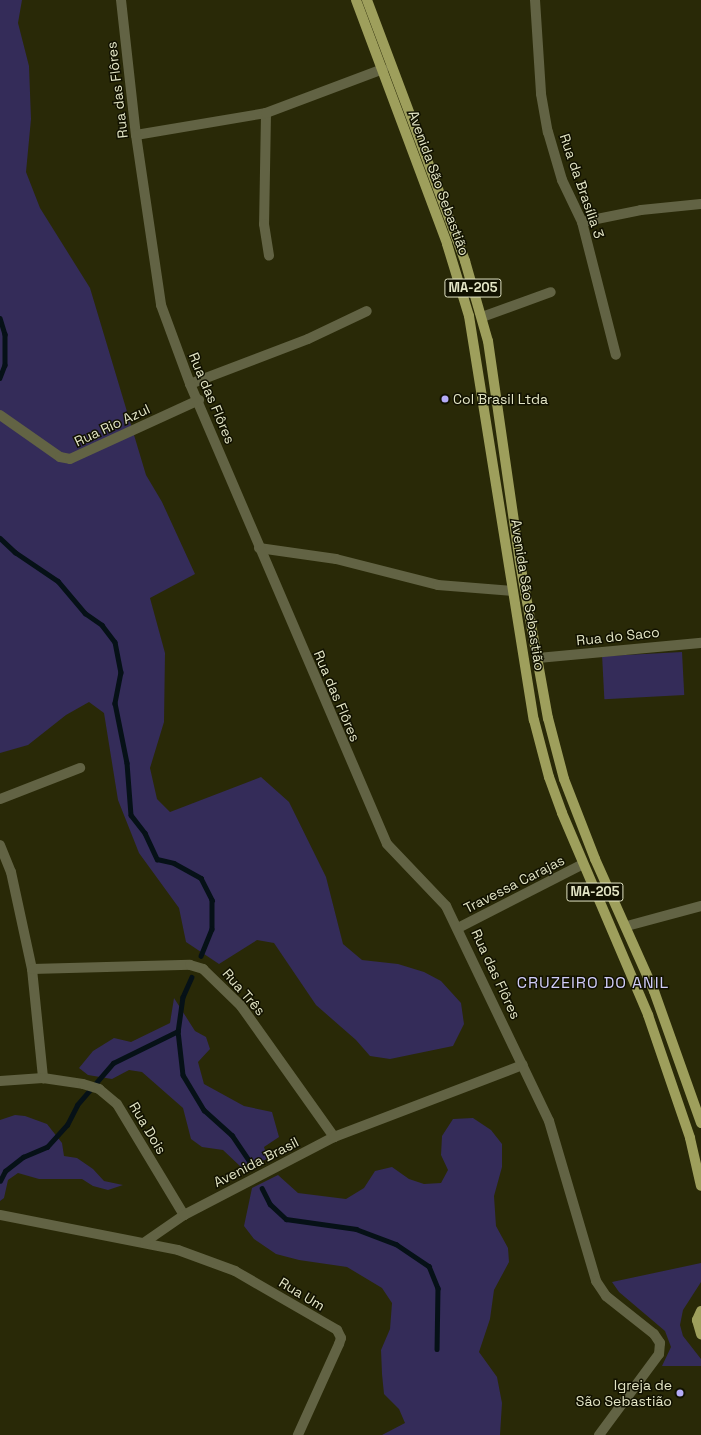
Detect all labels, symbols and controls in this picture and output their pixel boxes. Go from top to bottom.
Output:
street label: Rua das Flôres [103,41,131,139]
street label: Avenida São Sebastião [405,108,473,258]
street label: Rua da Brasília 3 [556,131,608,241]
road number: MA-205 [444,277,502,299]
street label: Rua das Flôres [185,350,239,446]
place label: Col Brasil Ltda [453,391,548,407]
marker: Col Brasil Ltda [440,394,450,404]
street label: Rua Rio Azul [71,400,153,450]
street label: Avenida São Sebastião [508,518,548,672]
street label: Rua do Saco [575,623,661,649]
street label: Rua das Flôres [310,648,364,744]
street label: Travessa Carajas [461,851,567,917]
road number: MA-205 [566,881,624,903]
street label: Rua das Flôres [468,926,524,1022]
street label: Rua Três [219,965,269,1019]
district label: CRUZEIRO DO ANIL [517,973,669,993]
street label: Rua Dois [126,1099,170,1157]
street label: Avenida Brasil [211,1133,301,1191]
street label: Rua Um [276,1274,328,1314]
place label: Igreja de São Sebastião [576,1377,672,1410]
marker: Igreja de São Sebastião [675,1388,685,1398]

